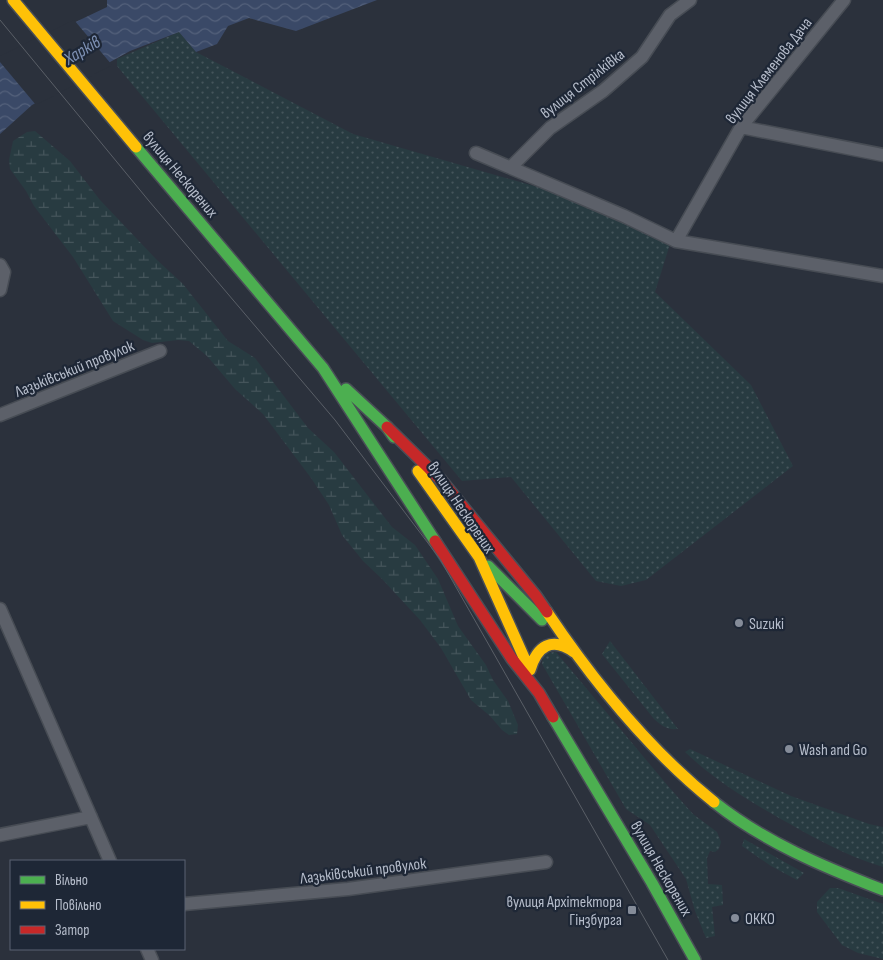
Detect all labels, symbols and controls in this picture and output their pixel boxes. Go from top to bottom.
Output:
street label: вулиця Клеменова Дача [722,14,816,128]
water label: Харків [59,31,105,70]
street label: вулиця Стрілківка [537,45,629,123]
street label: вулиця Нескорених [138,128,221,222]
street label: Лазьківський провулок [11,336,138,402]
street label: вулиця Нескорених [423,458,498,557]
place label: Suzuki [749,615,784,634]
marker: Suzuki [733,617,745,629]
place label: Wash and Go [799,741,867,760]
marker: Wash and Go [783,743,795,755]
street label: вулиця Нескорених [626,818,696,920]
street label: Лазьківський провулок [298,854,428,889]
legend [10,860,185,950]
text: Вільно [55,871,88,890]
place label: вулиця Архітектора Гінзбурга [506,893,622,930]
text: Повільно [55,896,101,915]
marker: вулиця Архітектора Гінзбурга [626,904,638,916]
place label: ОККО [745,910,775,929]
marker: ОККО [729,912,741,924]
text: Затор [55,921,89,940]

